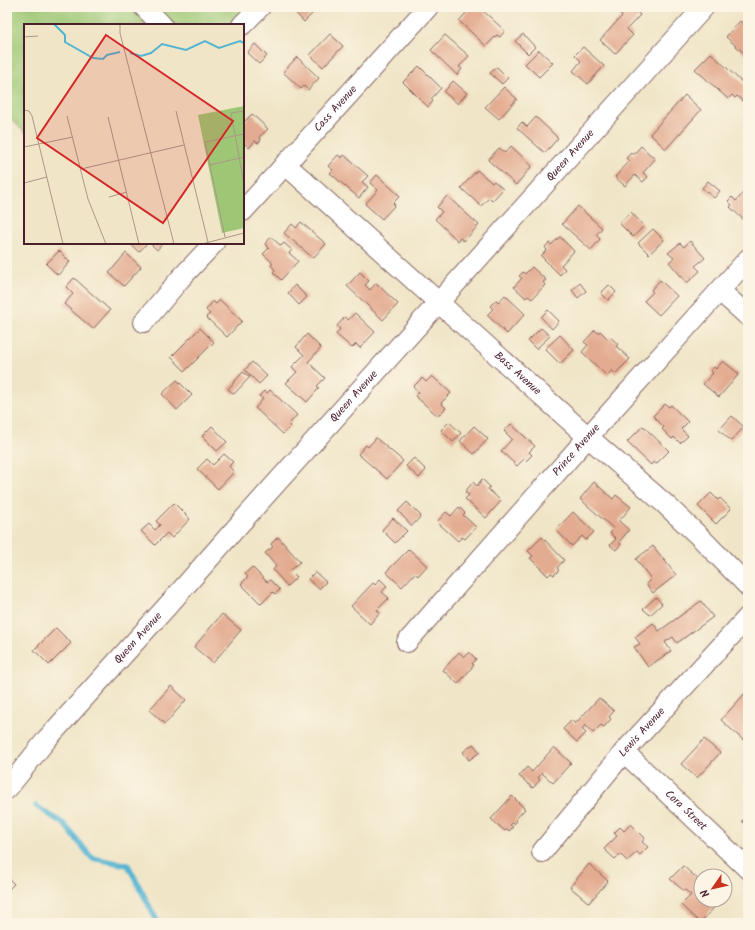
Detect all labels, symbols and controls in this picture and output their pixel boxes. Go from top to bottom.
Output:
inset map [24,24,244,244]
street label: Cass Avenue [310,81,362,136]
street label: Queen Avenue [542,125,599,186]
street label: Bass Avenue [490,347,545,400]
street label: Queen Avenue [326,366,383,427]
street label: Prince Avenue [548,420,605,480]
street label: Queen Avenue [110,608,167,668]
street label: Lewis Avenue [614,703,670,761]
street label: Cora Street [660,786,712,835]
north arrow [693,868,733,908]
text: N [696,885,715,901]

